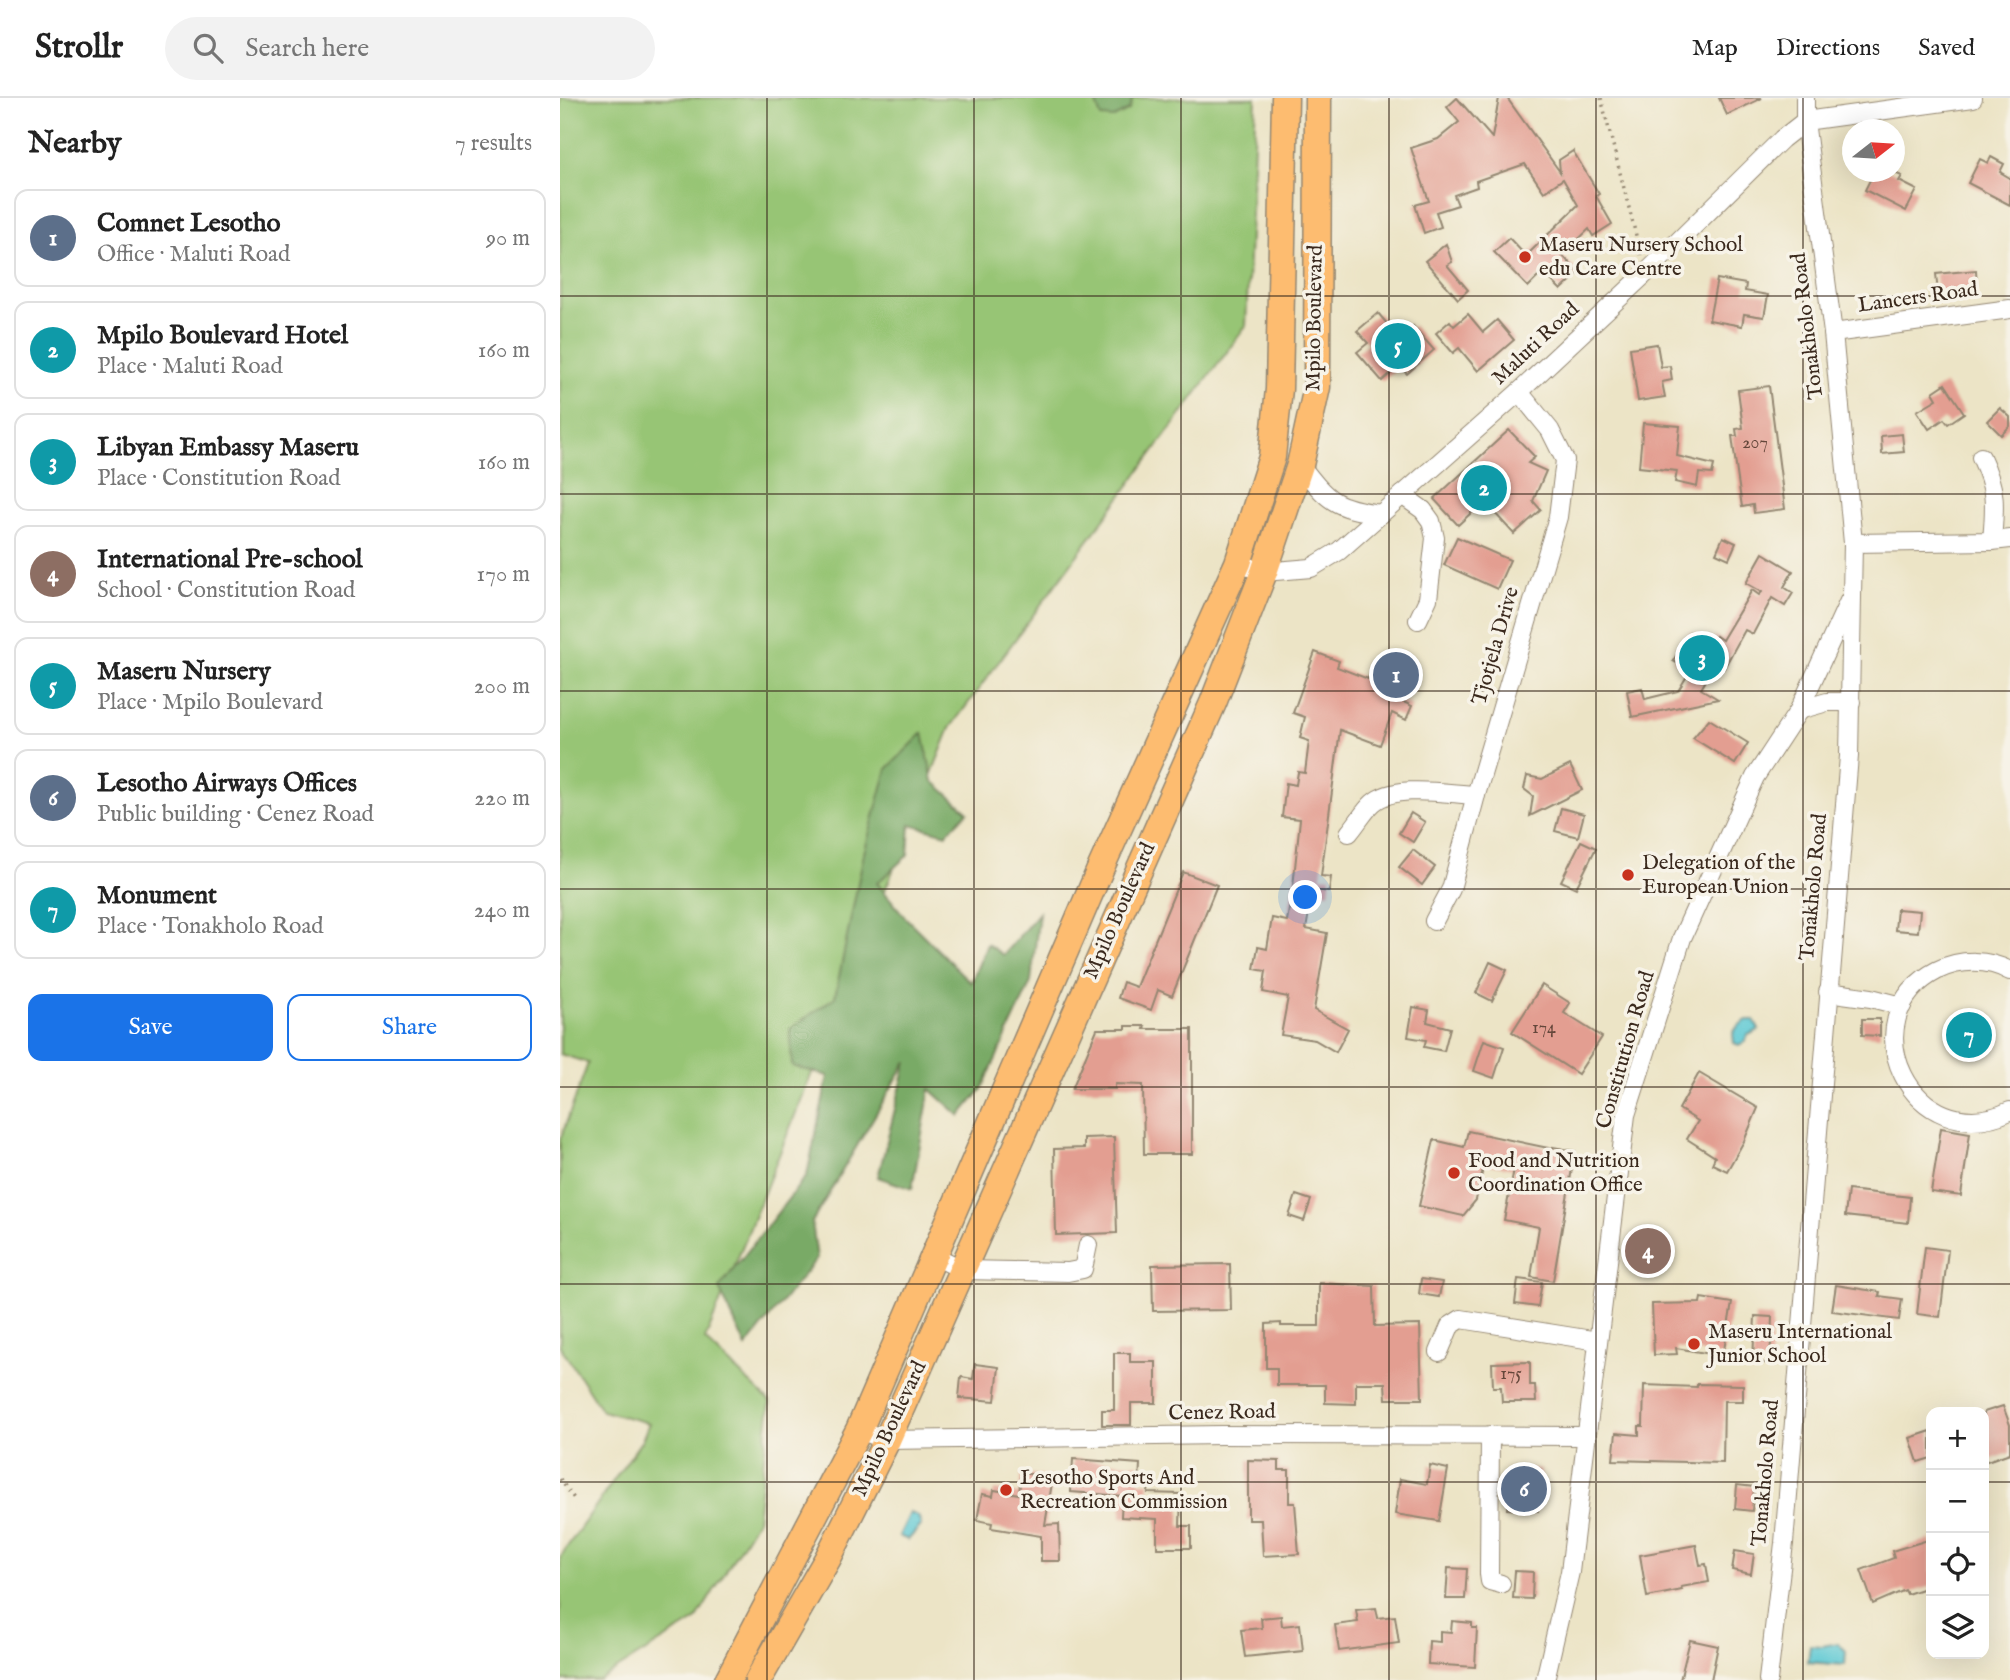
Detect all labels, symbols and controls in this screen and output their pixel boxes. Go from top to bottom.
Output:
search box [165,17,655,80]
text: Strollr [35,27,123,69]
icon: search [189,29,227,67]
text: Search here [245,32,369,65]
text: Map [1692,33,1738,64]
text: Directions [1776,33,1880,64]
text: Saved [1918,33,1975,64]
north arrow [1842,119,1905,182]
text: Nearby [28,125,121,163]
text: 7 results [455,129,532,158]
text: Comnet Lesotho [97,207,281,240]
text: 1 [49,224,57,253]
text: 90 m [486,224,530,253]
place label: Maseru Nursery School edu Care Centre [1539,232,1743,283]
text: Office · Maluti Road [97,240,290,269]
street label: Mpilo Boulevard [1300,244,1330,392]
marker: Maseru Nursery School edu Care Centre [1517,249,1533,265]
street label: Tonakholo Road [1786,250,1830,401]
street label: Lancers Road [1856,276,1981,320]
street label: Maluti Road [1486,296,1586,391]
text: Mpilo Boulevard Hotel [97,319,348,352]
pin: 5 [1375,320,1421,372]
text: 2 [48,336,58,365]
text: 160 m [478,336,530,365]
text: Place · Maluti Road [97,352,283,381]
text: Libyan Embassy Maseru [97,431,359,464]
house number: 207 [1742,432,1768,455]
text: 3 [49,448,57,477]
text: 160 m [478,448,530,477]
pin: 2 [1461,462,1507,514]
text: Place · Constitution Road [97,464,341,493]
text: International Pre-school [97,543,363,576]
text: 4 [47,560,59,589]
text: 170 m [477,560,530,589]
text: School · Constitution Road [97,576,355,605]
street label: Tjotjela Drive [1466,583,1526,708]
pin: 3 [1679,632,1725,684]
pin: 1 [1373,649,1419,701]
text: Maseru Nursery [97,655,271,688]
text: 5 [49,672,57,701]
text: 200 m [474,672,530,701]
text: Place · Mpilo Boulevard [97,688,323,717]
text: Lesotho Airways Offices [97,767,357,800]
text: 6 [48,784,58,813]
text: 220 m [474,784,530,813]
text: Public building · Cenez Road [97,800,374,829]
street label: Tonakholo Road [1794,812,1834,962]
street label: Mpilo Boulevard [1078,838,1162,983]
place label: Delegation of the European Union [1642,850,1796,901]
marker: Delegation of the European Union [1620,867,1636,883]
text: Monument [97,879,217,912]
your location [1288,880,1322,914]
text: 7 [48,896,58,925]
text: 240 m [474,896,530,925]
text: Place · Tonakholo Road [97,912,324,941]
street label: Constitution Road [1591,967,1662,1132]
button: Save [28,994,273,1061]
button: Share [287,994,532,1061]
pin: 7 [1946,1009,1992,1061]
house number: 174 [1532,1017,1556,1040]
place label: Food and Nutrition Coordination Office [1468,1148,1643,1199]
marker: Food and Nutrition Coordination Office [1446,1165,1462,1181]
pin: 4 [1625,1225,1671,1277]
place label: Maseru International Junior School [1706,1319,1892,1370]
marker: Maseru International Junior School [1686,1336,1702,1352]
street label: Mpilo Boulevard [847,1356,934,1501]
house number: 175 [1500,1363,1522,1386]
street label: Tonakholo Road [1746,1398,1786,1548]
street label: Cenez Road [1168,1399,1277,1427]
map controls [1926,1407,1989,1659]
button: + [1926,1407,1989,1470]
pin: 6 [1501,1463,1547,1515]
place label: Lesotho Sports And Recreation Commission [1020,1465,1228,1516]
button: − [1926,1470,1989,1533]
marker: Lesotho Sports And Recreation Commission [998,1482,1014,1498]
button: locate [1926,1533,1989,1596]
button: layers [1926,1596,1989,1659]

